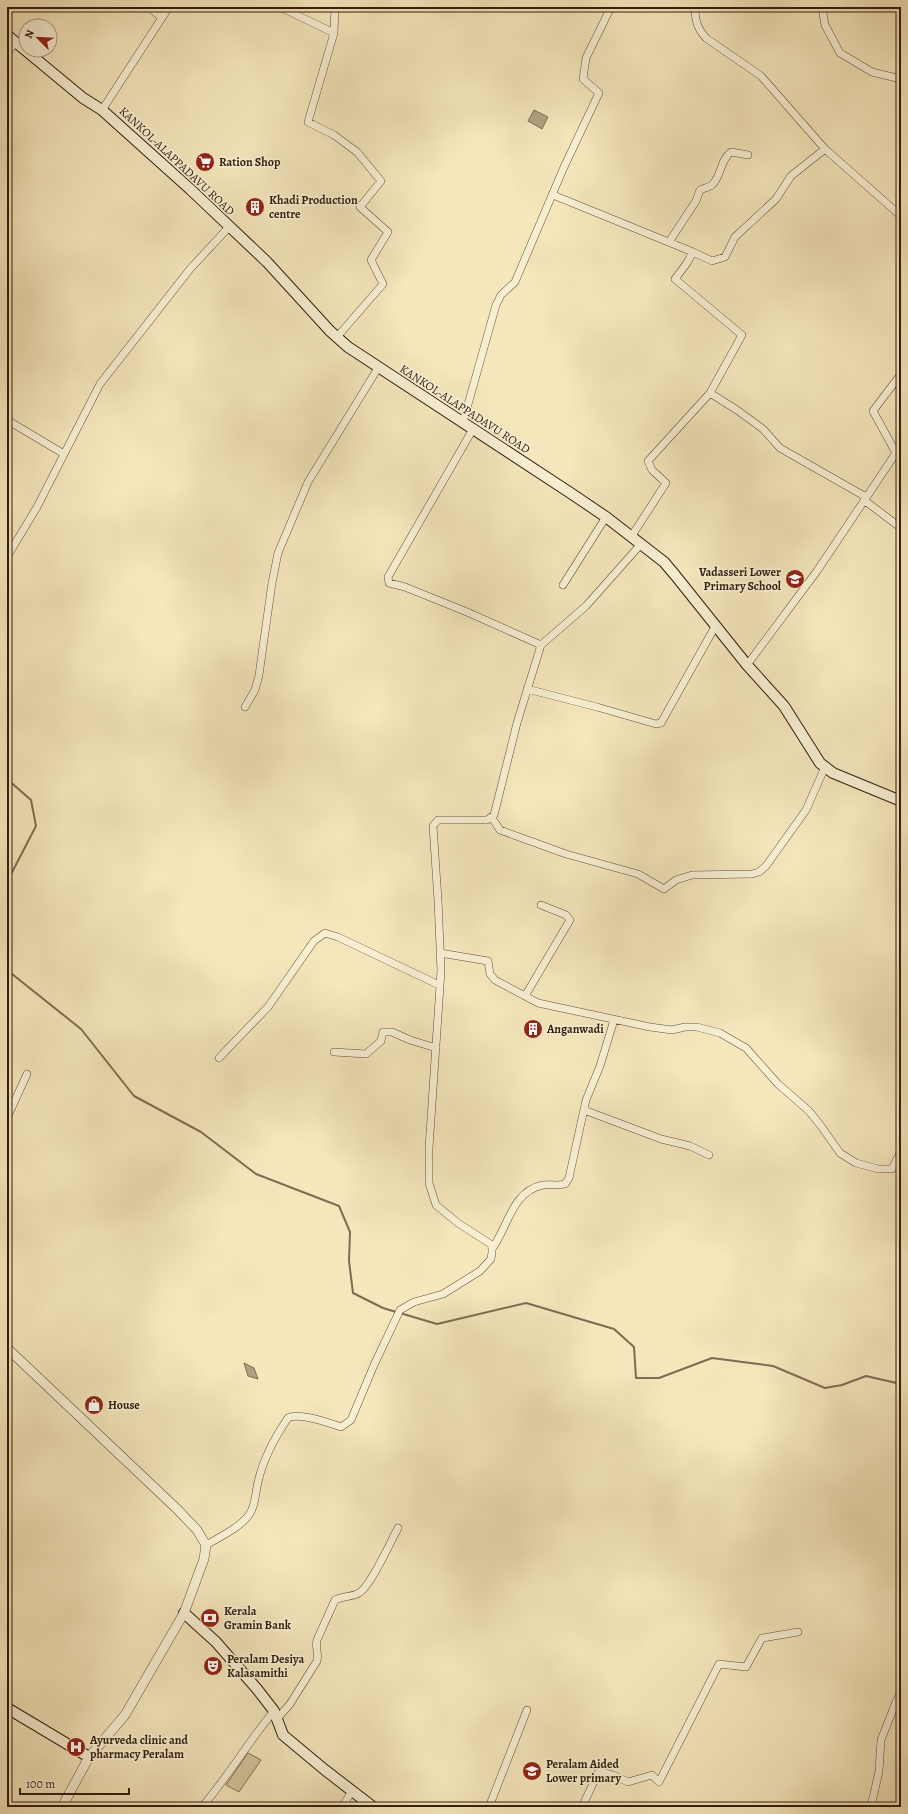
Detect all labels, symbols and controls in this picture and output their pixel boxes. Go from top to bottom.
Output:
north arrow [18,18,58,58]
text: N [21,27,38,41]
street label: KANKOL-ALAPPADAVU ROAD [116,103,238,219]
supermarket icon: Ration Shop [194,151,216,173]
place label: Ration Shop [219,154,281,170]
place label: Khadi Production centre [269,192,358,222]
building icon: Khadi Production centre [244,196,266,218]
street label: KANKOL-ALAPPADAVU ROAD [397,361,533,457]
place label: Vadasseri Lower Primary School [698,564,782,594]
school or university icon: Vadasseri Lower Primary School [784,568,806,590]
building icon: Anganwadi [522,1018,544,1040]
place label: Anganwadi [546,1021,604,1037]
shop icon: House [83,1394,105,1416]
place label: House [108,1397,140,1413]
place label: Kerala Gramin Bank [224,1603,292,1633]
bank icon: Kerala Gramin Bank [199,1607,221,1629]
place label: Peralam Desiya Kalasamithi [227,1651,304,1681]
theatre icon: Peralam Desiya Kalasamithi [202,1655,224,1677]
place label: Ayurveda clinic and pharmacy Peralam [89,1732,189,1762]
hospital icon: Ayurveda clinic and pharmacy Peralam [65,1736,87,1758]
place label: Peralam Aided Lower primary [546,1756,621,1786]
school or university icon: Peralam Aided Lower primary [521,1760,543,1782]
scale bar [20,1770,129,1796]
text: 100 m [26,1776,55,1792]

